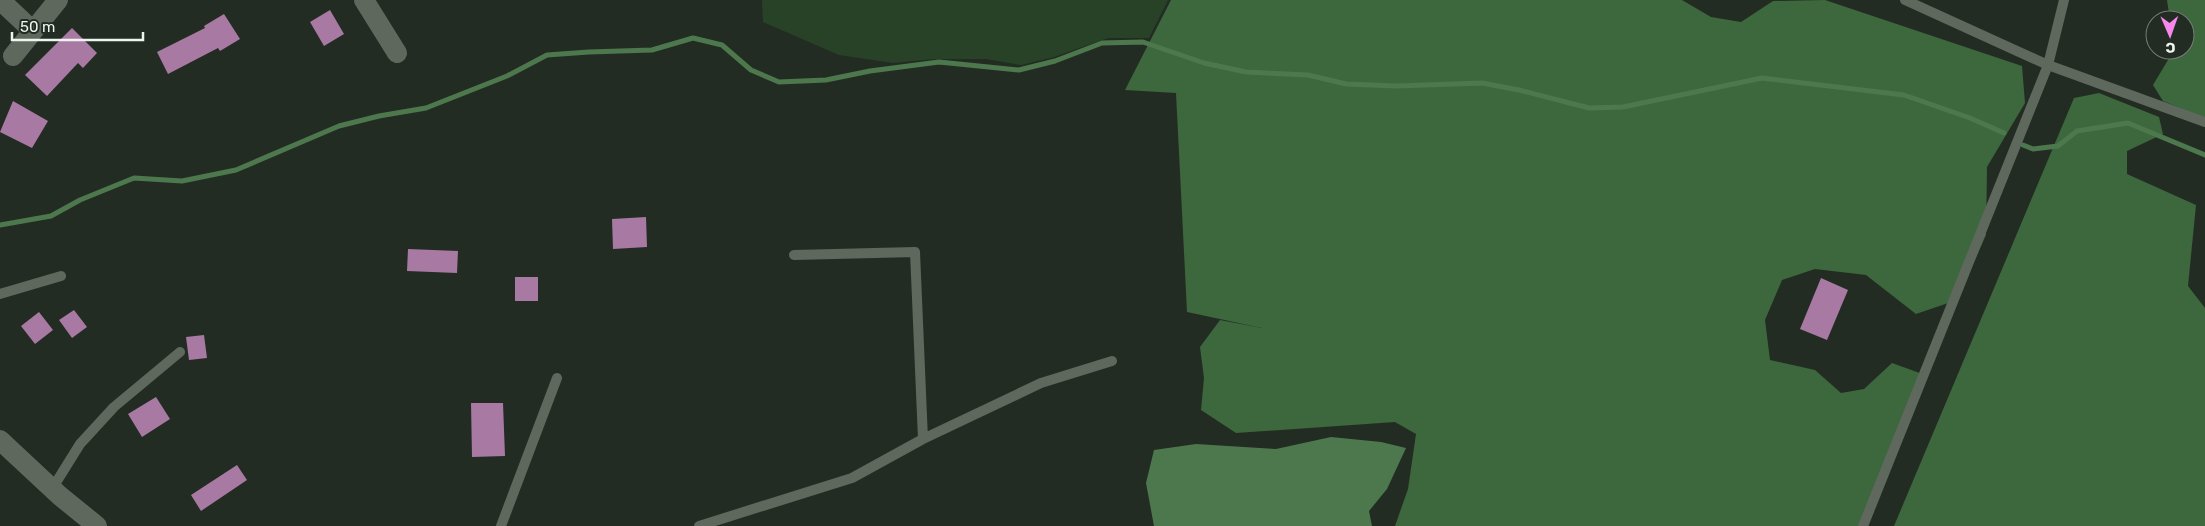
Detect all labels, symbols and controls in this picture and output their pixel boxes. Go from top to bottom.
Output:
scale bar [12,10,144,42]
north arrow [2145,10,2195,60]
text: 50 m [20,18,55,36]
text: С [2165,39,2176,56]

